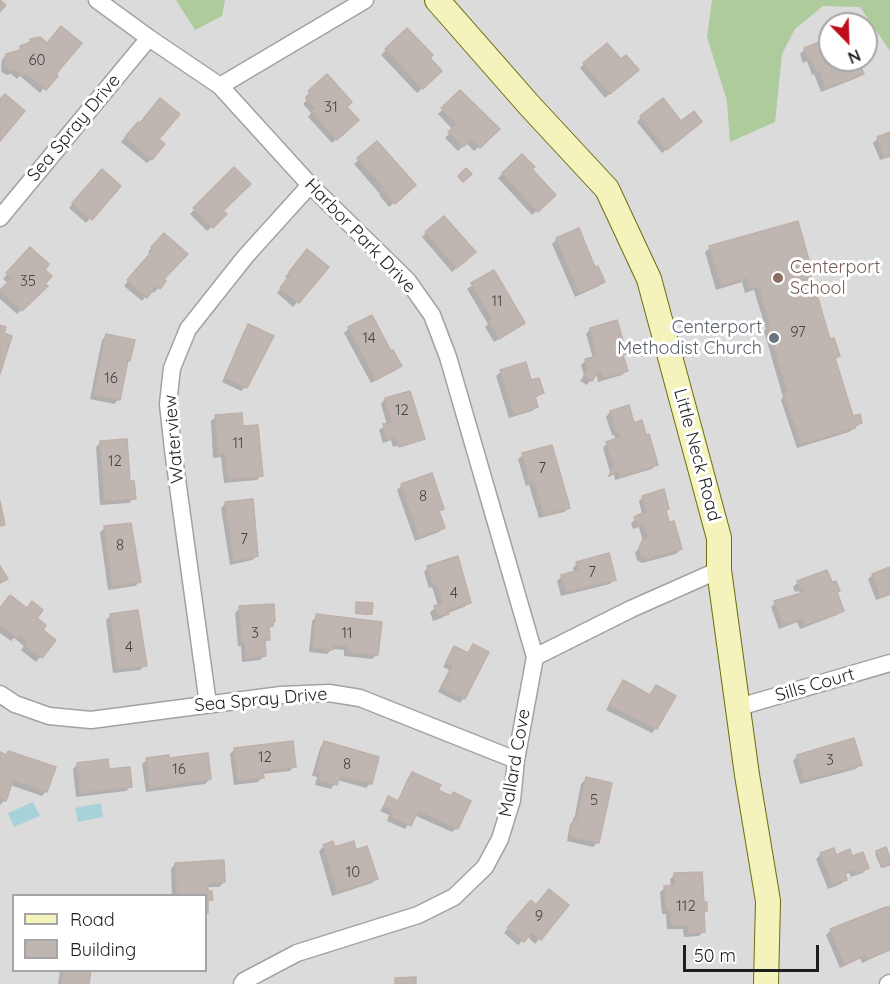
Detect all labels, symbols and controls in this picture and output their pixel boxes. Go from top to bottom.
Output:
north arrow [818,12,878,72]
text: N [845,45,864,68]
house number: 60 [29,51,45,69]
street label: Sea Spray Drive [23,70,125,186]
house number: 31 [324,98,338,116]
street label: Harbor Park Drive [300,174,420,298]
place label: Centerport School [790,257,880,300]
marker: Centerport School [771,271,785,285]
house number: 35 [20,272,36,290]
house number: 11 [491,292,503,310]
place label: Centerport Methodist Church [617,317,762,360]
house number: 97 [790,323,806,341]
house number: 14 [362,329,376,347]
marker: Centerport Methodist Church [767,331,781,345]
house number: 16 [104,369,118,387]
street label: Little Neck Road [669,386,725,524]
street label: Waterview [159,394,189,484]
house number: 12 [395,401,409,419]
house number: 11 [232,434,244,452]
house number: 12 [108,452,122,470]
house number: 7 [538,459,546,477]
house number: 8 [419,487,427,505]
house number: 7 [240,530,248,548]
house number: 8 [116,536,124,554]
house number: 7 [588,563,596,581]
house number: 4 [450,584,458,602]
house number: 3 [251,624,259,642]
house number: 11 [341,624,353,642]
house number: 4 [125,638,133,656]
street label: Sills Court [773,663,857,707]
street label: Sea Spray Drive [194,683,328,717]
street label: Mallard Cove [495,707,535,819]
house number: 12 [258,748,272,766]
house number: 3 [826,751,834,769]
house number: 8 [343,755,351,773]
house number: 16 [172,760,186,778]
house number: 5 [590,791,598,809]
house number: 10 [346,863,360,881]
legend [12,894,207,972]
house number: 112 [676,897,696,915]
house number: 9 [535,907,543,925]
text: Road [70,908,115,931]
scale bar [686,933,822,971]
text: Building [70,938,136,961]
text: 50 m [694,944,736,967]

